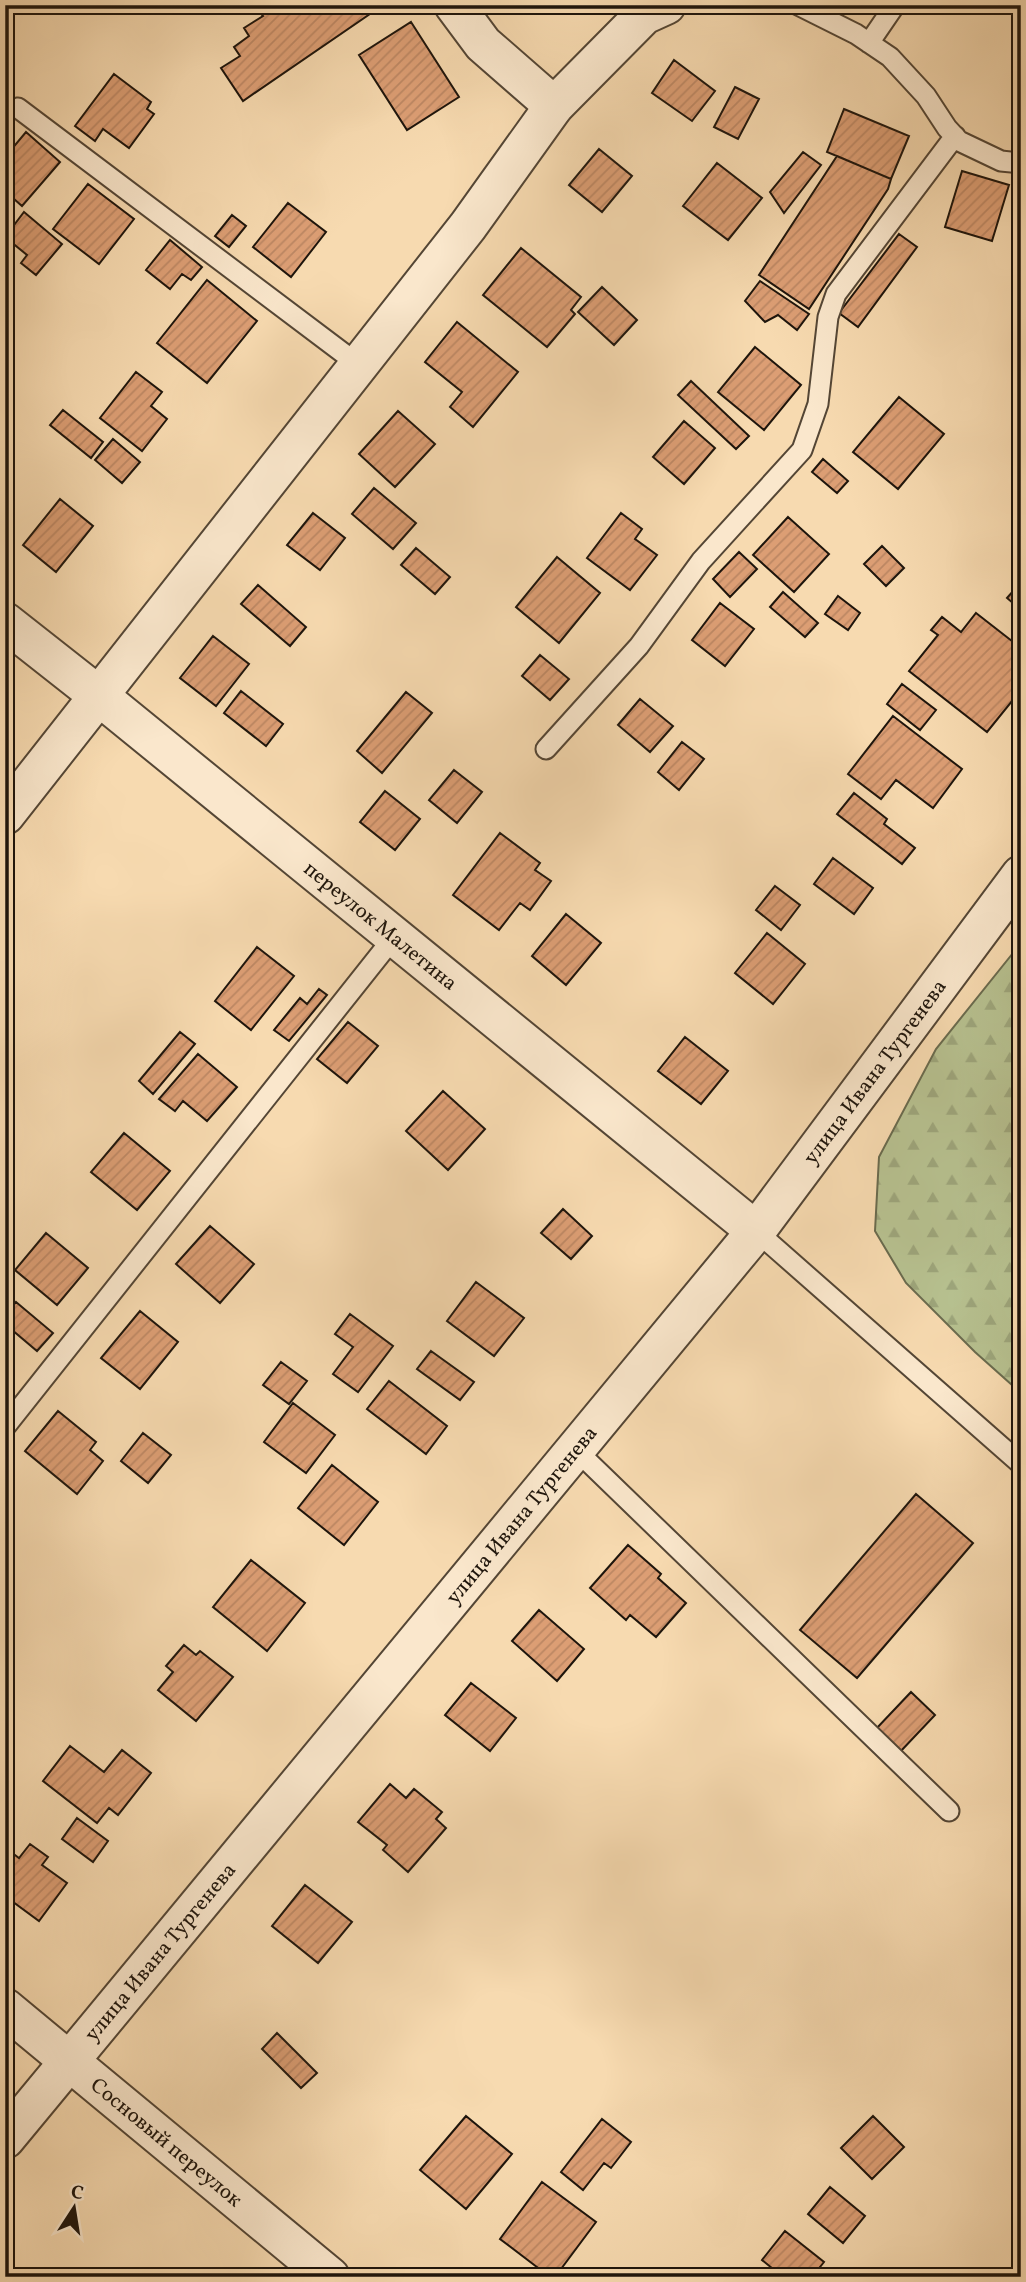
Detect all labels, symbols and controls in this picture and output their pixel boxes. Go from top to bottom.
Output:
street label: переулок Малетина [297,855,463,998]
street label: улица Ивана Тургенева [797,974,954,1171]
street label: улица Ивана Тургенева [440,1420,605,1611]
street label: улица Ивана Тургенева [78,1857,244,2048]
street label: Сосновый переулок [84,2072,248,2215]
north arrow [38,2174,108,2244]
text: С [68,2179,86,2207]

